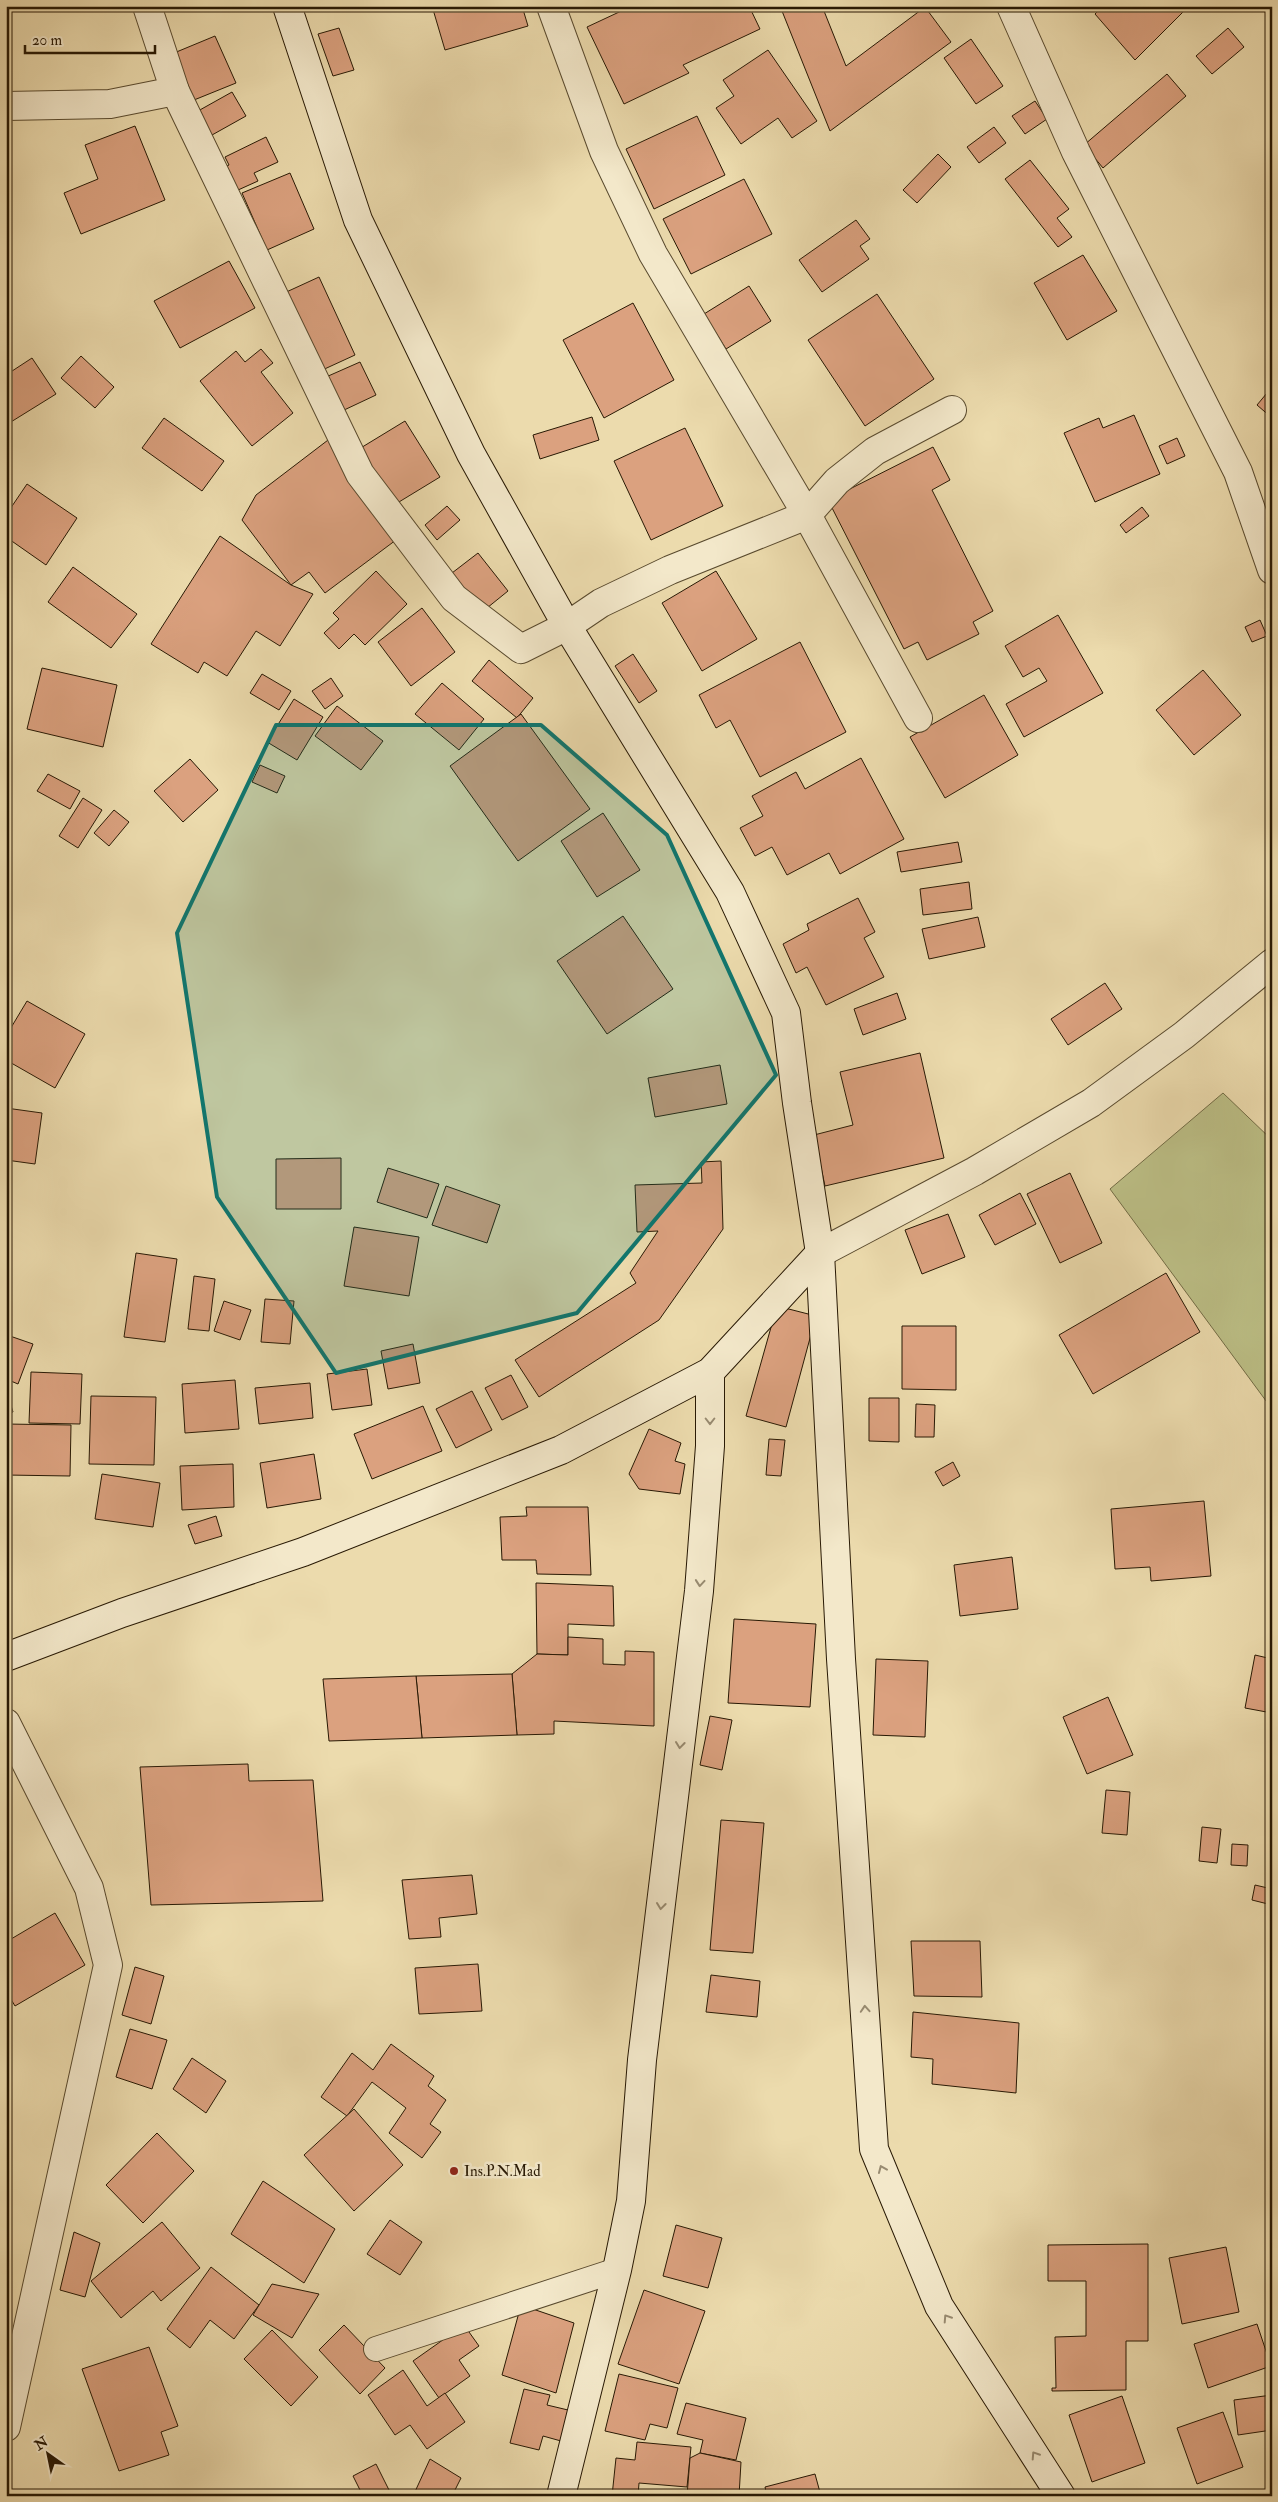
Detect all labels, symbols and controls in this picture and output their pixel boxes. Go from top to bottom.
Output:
scale bar [25,22,155,54]
text: 20 m [32,31,62,50]
one-way arrow [705,1418,715,1425]
one-way arrow [694,1580,705,1588]
one-way arrow [675,1741,686,1749]
one-way arrow [656,1902,667,1910]
one-way arrow [859,2004,870,2012]
place label: Ins.P.N.Mad [464,2162,541,2181]
marker: Ins.P.N.Mad [448,2165,460,2177]
one-way arrow [878,2165,889,2174]
one-way arrow [944,2314,953,2324]
north arrow [22,2430,72,2480]
text: N [30,2433,51,2455]
one-way arrow [1032,2451,1041,2460]

